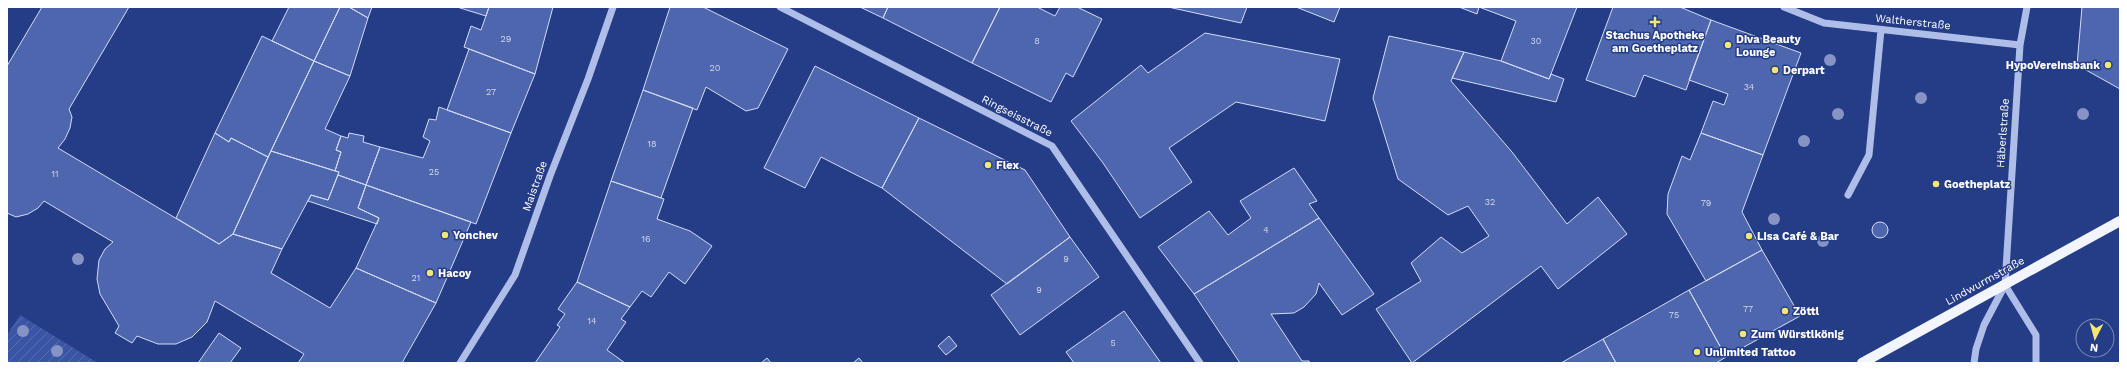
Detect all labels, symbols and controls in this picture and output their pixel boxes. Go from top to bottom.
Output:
street label: Waltherstraße [1875,12,1951,32]
marker: Stachus Apotheke am Goetheplatz [1650,17,1660,27]
place label: Stachus Apotheke am Goetheplatz [1606,29,1704,55]
place label: Diva Beauty Lounge [1736,33,1801,59]
house number: 29 [501,34,511,44]
house number: 8 [1034,36,1040,46]
house number: 30 [1531,36,1542,46]
marker: Diva Beauty Lounge [1723,40,1733,50]
place label: HypoVereinsbank [2006,59,2100,72]
marker: HypoVereinsbank [2103,60,2113,70]
house number: 20 [710,63,721,73]
place label: Derpart [1783,64,1825,77]
marker: Derpart [1770,65,1780,75]
house number: 34 [1744,82,1755,92]
house number: 27 [486,87,496,97]
street label: Ringseisstraße [979,93,1055,139]
street label: Häberlstraße [1994,98,2012,168]
house number: 18 [647,139,657,149]
street label: Maistraße [520,159,550,213]
place label: Flex [996,159,1019,172]
marker: Flex [983,160,993,170]
house number: 25 [429,167,439,177]
house number: 11 [51,169,59,179]
place label: Goetheplatz [1944,178,2011,191]
marker: Goetheplatz [1931,179,1941,189]
house number: 32 [1485,197,1495,207]
house number: 79 [1701,198,1711,208]
house number: 4 [1263,225,1269,235]
place label: Yonchev [453,229,499,242]
marker: Yonchev [440,230,450,240]
place label: Lisa Café & Bar [1757,230,1839,243]
marker: Lisa Café & Bar [1744,231,1754,241]
house number: 16 [642,234,650,244]
house number: 9 [1063,254,1069,264]
street label: Lindwurmstraße [1943,254,2027,308]
place label: Hacoy [438,267,472,280]
marker: Hacoy [425,268,435,278]
house number: 21 [412,273,420,283]
house number: 9 [1036,285,1042,295]
house number: 77 [1743,304,1753,314]
place label: Zöttl [1793,305,1820,318]
marker: Zöttl [1780,306,1790,316]
house number: 75 [1669,310,1679,320]
house number: 14 [587,316,597,326]
north arrow [2075,318,2115,358]
place label: Zum Würstlkönig [1751,328,1845,341]
marker: Zum Würstlkönig [1738,329,1748,339]
house number: 5 [1110,338,1116,348]
text: N [2089,341,2099,354]
place label: Unlimited Tattoo [1705,346,1796,359]
marker: Unlimited Tattoo [1692,347,1702,357]

